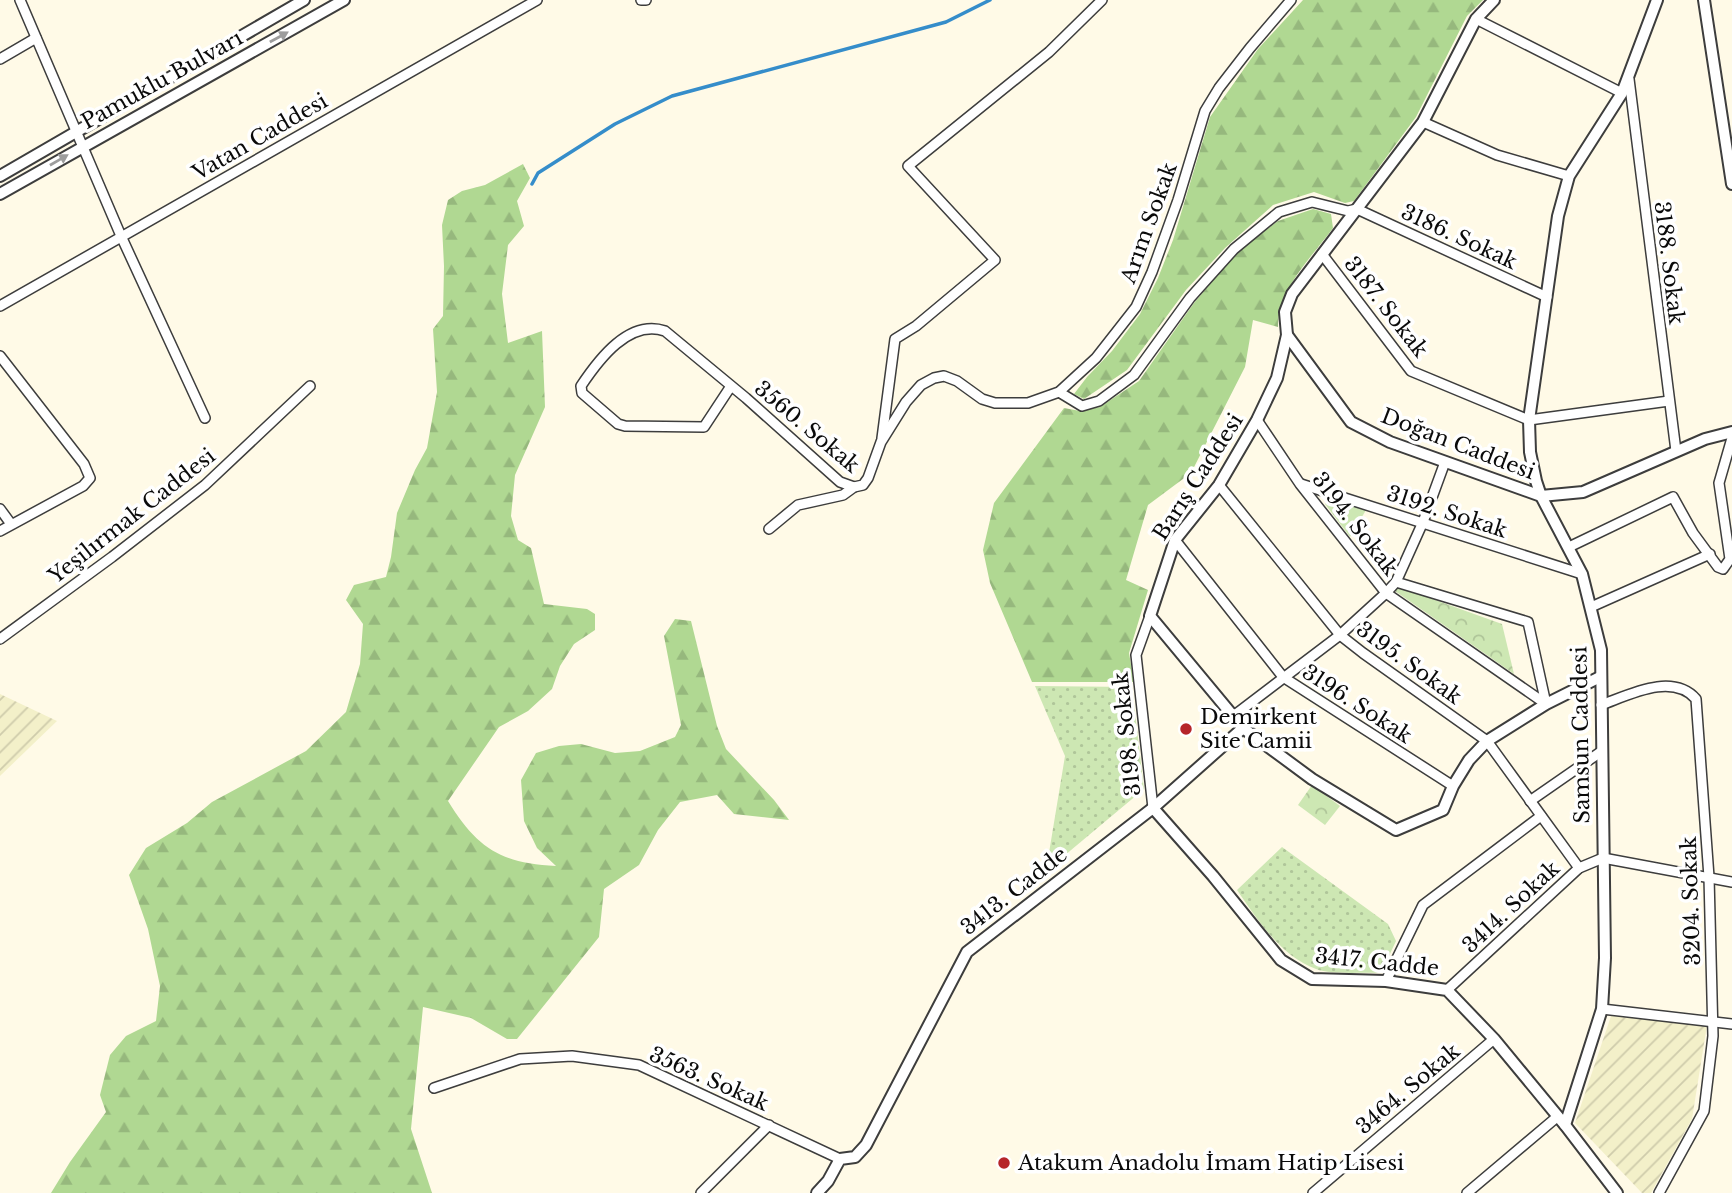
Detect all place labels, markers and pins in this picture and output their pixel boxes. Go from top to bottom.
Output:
place label: Demirkent Site Camii [1200,704,1317,754]
marker: Demirkent Site Camii [1178,721,1194,737]
place label: Atakum Anadolu İmam Hatip Lisesi [1017,1150,1404,1176]
marker: Atakum Anadolu İmam Hatip Lisesi [996,1155,1012,1171]

